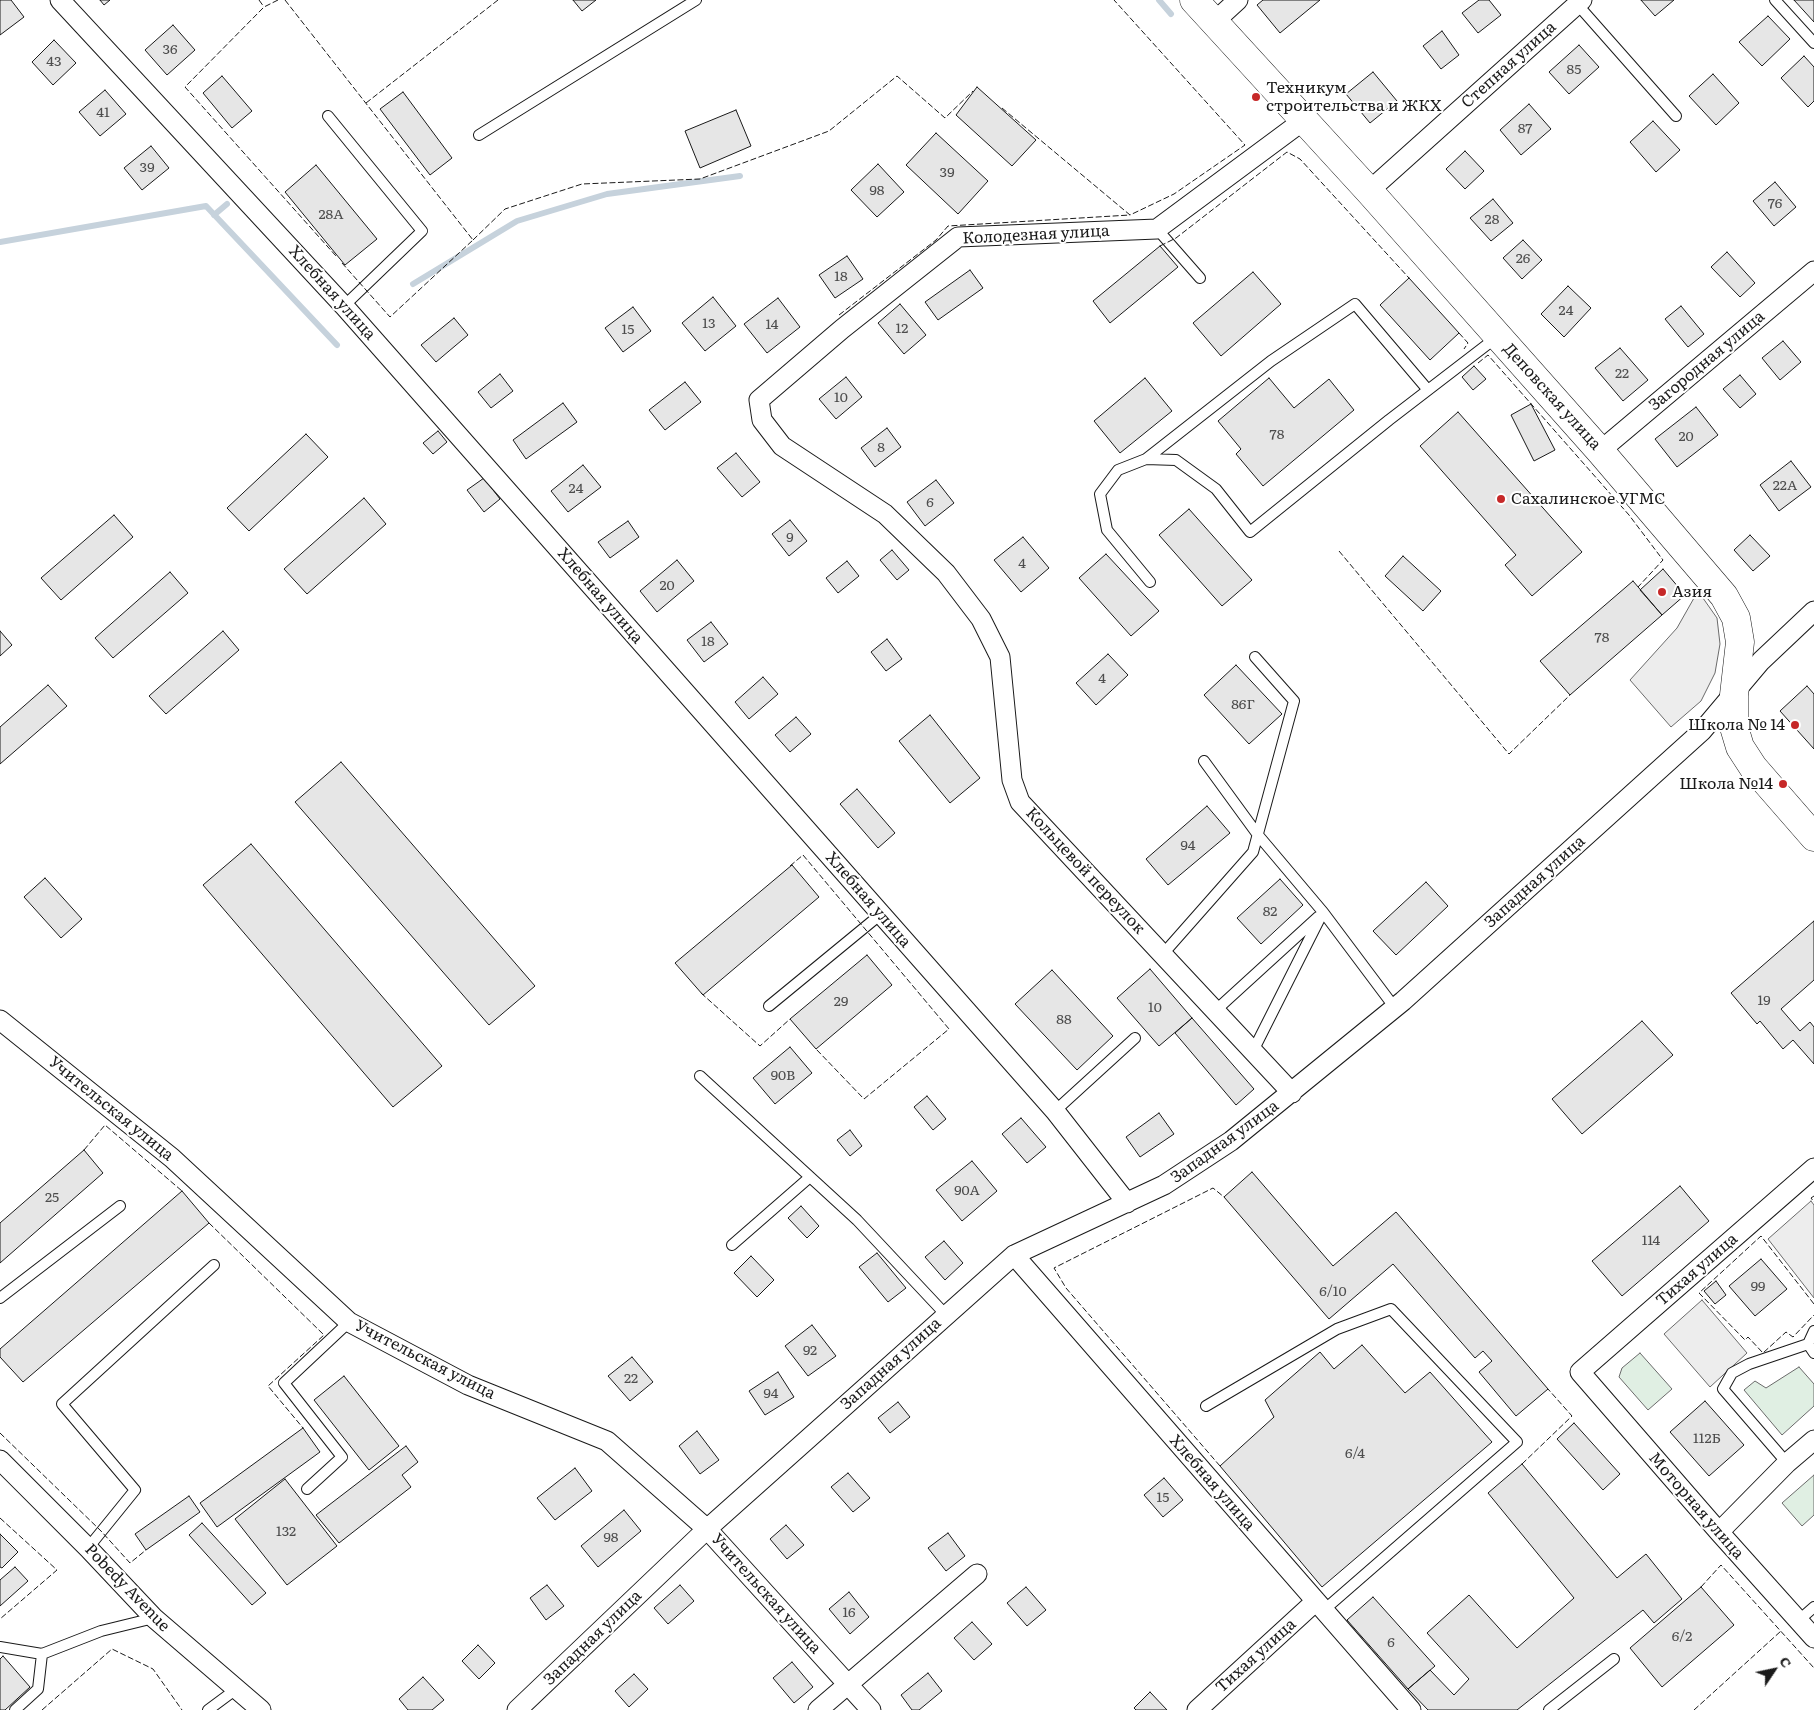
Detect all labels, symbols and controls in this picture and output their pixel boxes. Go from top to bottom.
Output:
street label: Степная улица [1458,18,1560,112]
house number: 36 [162,42,178,58]
house number: 43 [46,54,62,70]
house number: 85 [1567,62,1581,78]
place label: Техникум строительства и ЖКХ [1266,78,1441,116]
marker: Техникум строительства и ЖКХ [1250,91,1262,103]
house number: 41 [96,105,110,121]
house number: 87 [1518,121,1532,137]
house number: 39 [140,160,154,176]
house number: 39 [940,165,954,181]
house number: 98 [869,183,885,199]
house number: 76 [1768,196,1782,212]
house number: 28А [318,207,344,223]
house number: 28 [1485,212,1499,228]
street label: Колодезная улица [962,222,1110,248]
street label: Хлебная улица [285,242,379,344]
house number: 26 [1516,251,1530,267]
house number: 18 [834,269,848,285]
house number: 24 [1559,303,1573,319]
street label: Загородная улица [1645,307,1769,415]
house number: 13 [702,316,716,332]
house number: 14 [766,317,778,333]
house number: 12 [896,321,908,337]
house number: 15 [622,322,634,338]
street label: Деповская улица [1499,340,1605,454]
house number: 22 [1615,366,1629,382]
house number: 10 [834,390,848,406]
house number: 78 [1270,427,1284,443]
house number: 20 [1678,429,1694,445]
house number: 8 [877,440,885,456]
house number: 22А [1773,478,1797,494]
house number: 24 [569,481,583,497]
place label: Сахалинское УГМС [1511,489,1665,509]
marker: Сахалинское УГМС [1495,493,1507,505]
house number: 6 [926,495,934,511]
house number: 9 [786,530,794,546]
street label: Хлебная улица [553,544,647,648]
house number: 4 [1018,556,1026,572]
house number: 20 [659,578,675,594]
place label: Азия [1672,582,1712,602]
marker: Азия [1656,586,1668,598]
house number: 78 [1595,630,1609,646]
house number: 18 [701,634,715,650]
house number: 4 [1098,671,1106,687]
house number: 86Г [1231,697,1255,713]
place label: Школа № 14 [1688,715,1785,735]
marker: Школа № 14 [1789,719,1801,731]
place label: Школа №14 [1679,774,1773,794]
marker: Школа №14 [1777,778,1789,790]
street label: Кольцевой переулок [1021,804,1149,938]
street label: Западная улица [1481,832,1589,932]
house number: 94 [1180,838,1196,854]
street label: Хлебная улица [821,848,915,952]
house number: 82 [1263,904,1277,920]
house number: 19 [1757,993,1771,1009]
house number: 29 [834,994,848,1010]
house number: 10 [1148,1000,1162,1016]
house number: 88 [1056,1012,1072,1028]
street label: Учительская улица [45,1053,177,1165]
house number: 90В [771,1068,795,1084]
street label: Западная улица [1167,1096,1283,1188]
house number: 90А [954,1183,980,1199]
house number: 25 [45,1190,59,1206]
street label: Тихая улица [1652,1229,1742,1311]
house number: 114 [1642,1233,1660,1249]
house number: 99 [1751,1279,1765,1295]
house number: 6/10 [1319,1284,1347,1300]
street label: Западная улица [837,1314,945,1414]
street label: Учительская улица [352,1316,498,1404]
house number: 92 [803,1343,817,1359]
house number: 22 [624,1371,638,1387]
house number: 94 [763,1386,779,1402]
street label: Хлебная улица [1165,1431,1259,1535]
house number: 112Б [1693,1431,1721,1447]
house number: 6/4 [1345,1446,1365,1462]
street label: Моторная улица [1644,1449,1748,1563]
house number: 15 [1157,1490,1169,1506]
house number: 132 [276,1524,296,1540]
house number: 98 [603,1530,619,1546]
street label: Учительская улица [707,1530,825,1658]
street label: Pobedy Avenue [80,1540,174,1636]
street label: Западная улица [540,1586,646,1690]
house number: 16 [842,1605,856,1621]
street label: Тихая улица [1212,1615,1300,1697]
house number: 6/2 [1672,1629,1692,1645]
house number: 6 [1387,1635,1395,1651]
north arrow [1749,1645,1799,1695]
text: С [1775,1652,1798,1671]

